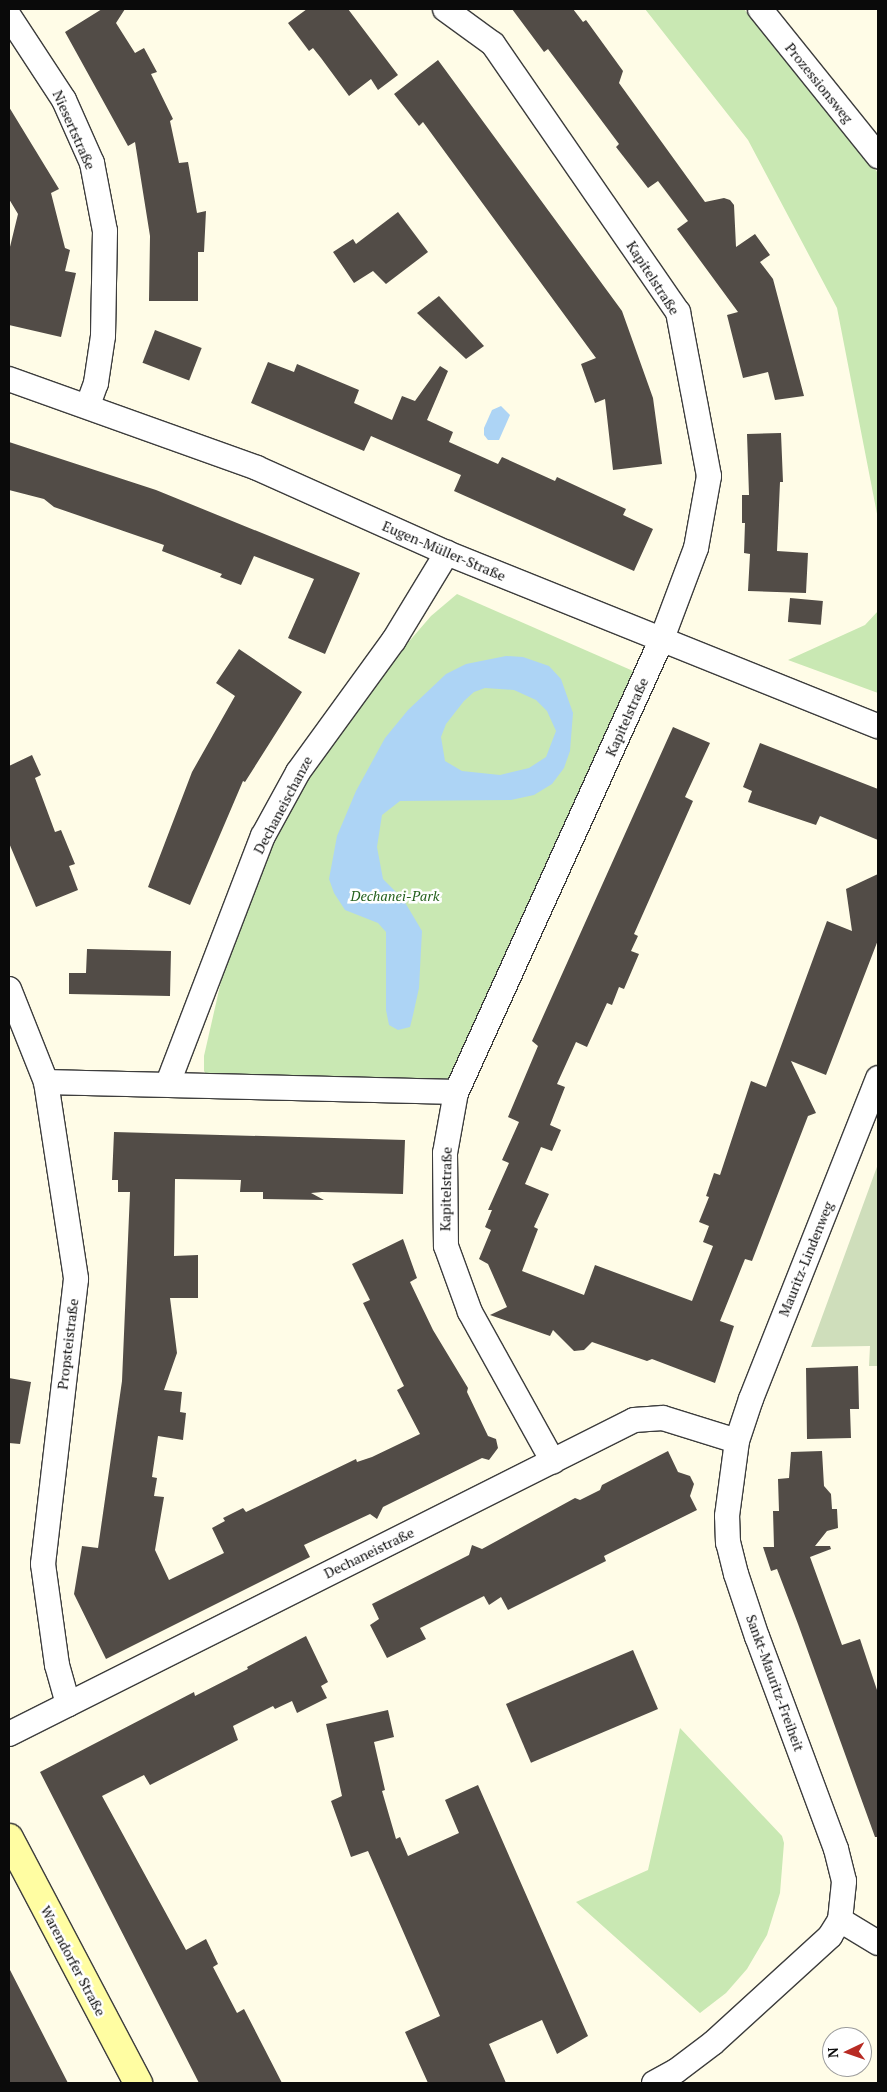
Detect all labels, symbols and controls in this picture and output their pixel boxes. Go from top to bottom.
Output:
street label: Prozessionsweg [782,40,856,126]
street label: Niesertstraße [49,88,99,172]
street label: Kapitelstraße [623,238,683,318]
street label: Eugen-Müller-Straße [380,517,508,585]
street label: Kapitelstraße [602,675,652,759]
street label: Dechaneischanze [250,753,316,857]
park label: Dechanei-Park [351,888,439,904]
street label: Kapitelstraße [437,1147,455,1231]
street label: Mauritz-Lindenweg [775,1199,837,1319]
street label: Propsteistraße [54,1298,82,1390]
street label: Dechaneistraße [321,1524,417,1582]
street label: Sankt-Mauritz-Freiheit [742,1612,808,1754]
street label: Warendorfer Straße [37,1903,109,2019]
north arrow [822,2027,872,2077]
text: N [823,2047,842,2059]

